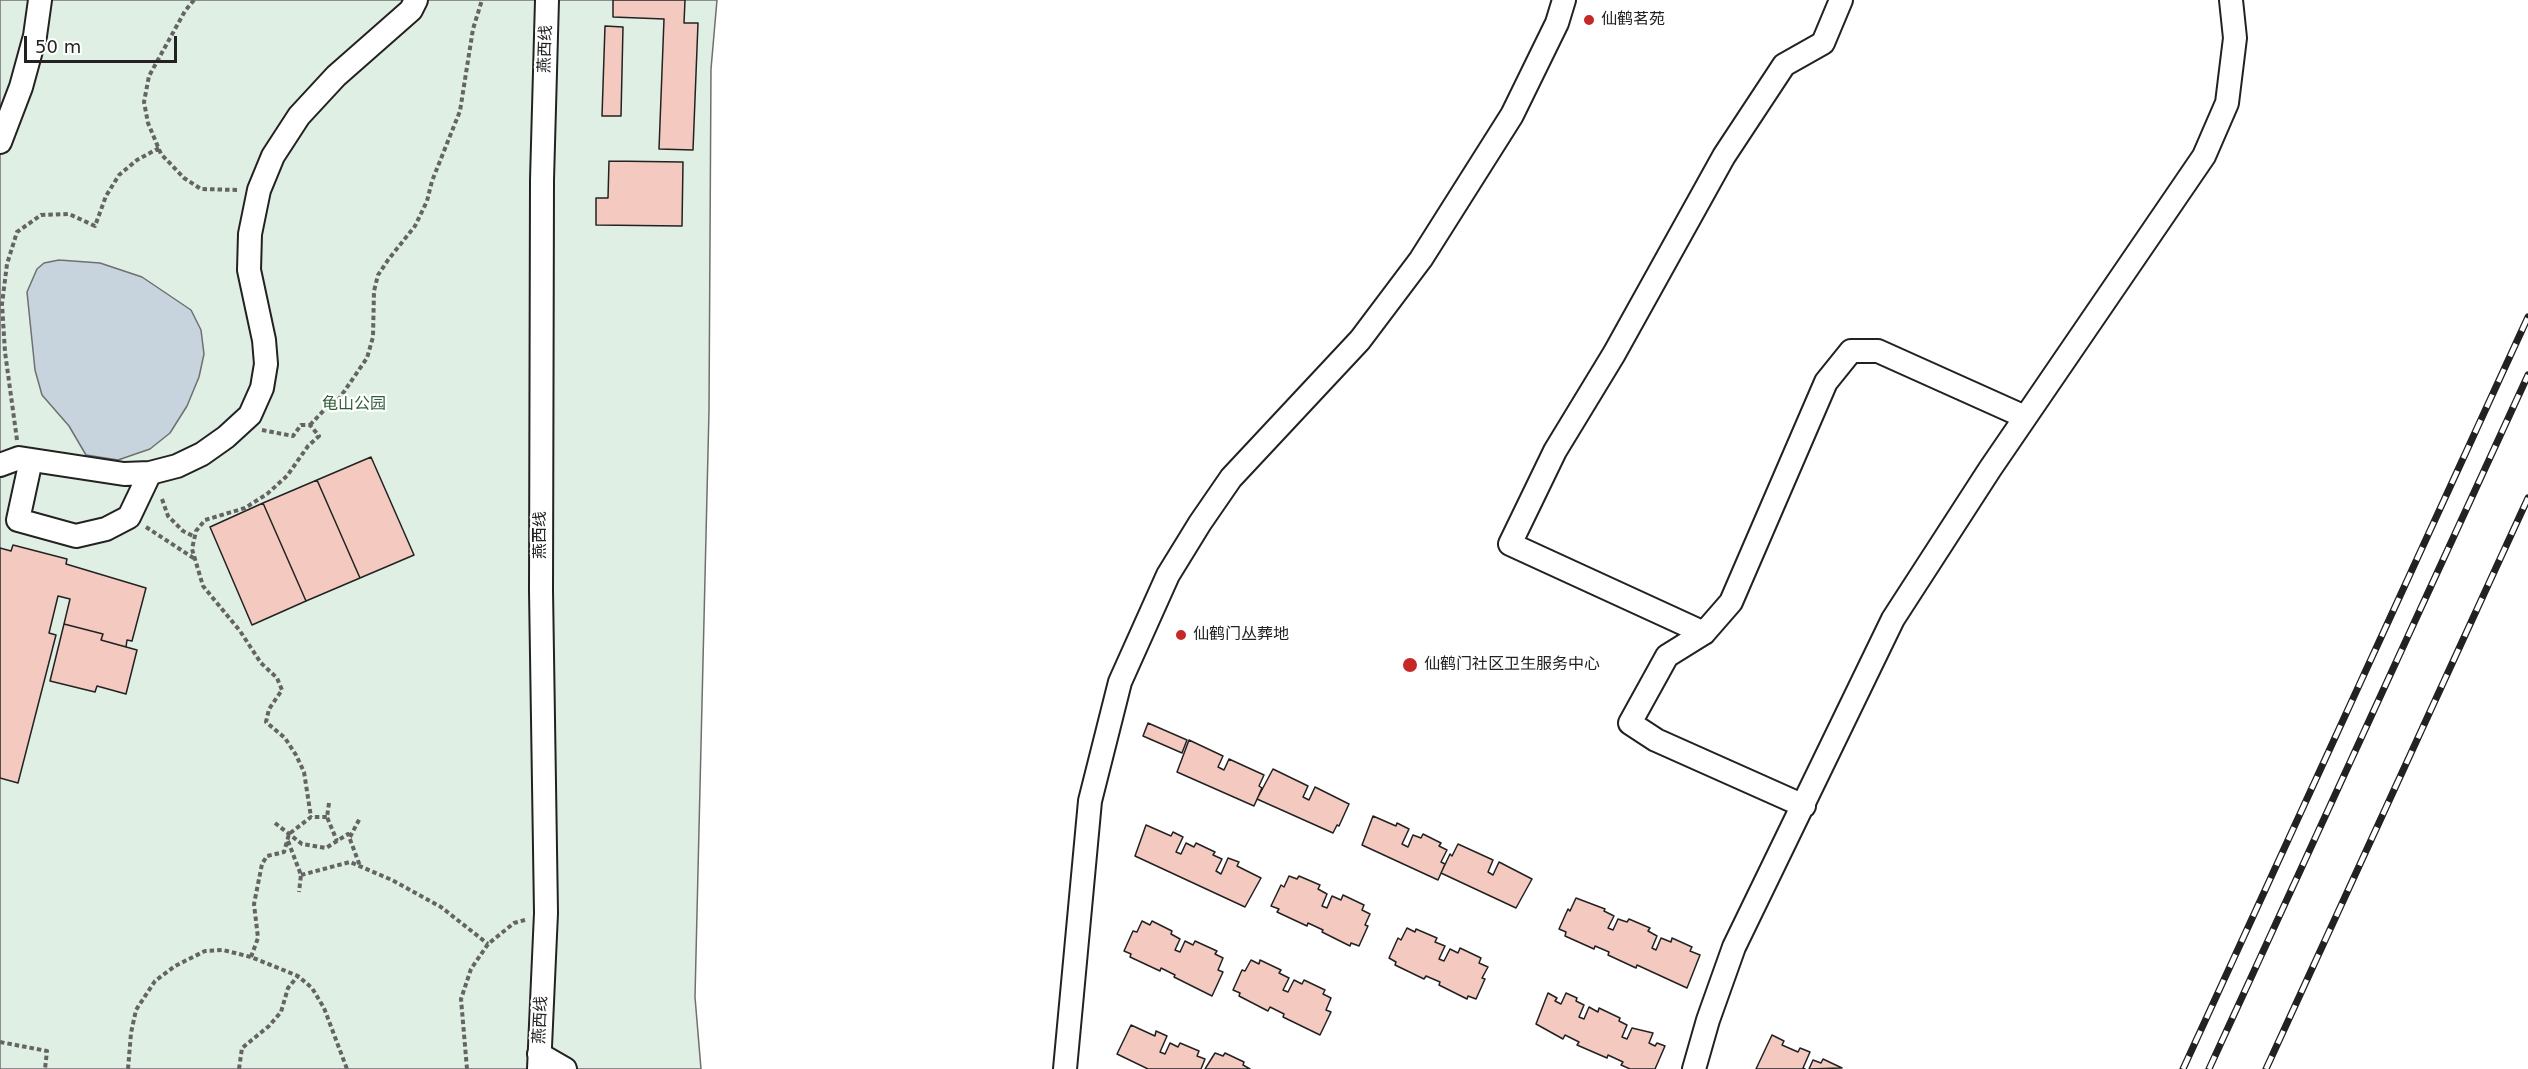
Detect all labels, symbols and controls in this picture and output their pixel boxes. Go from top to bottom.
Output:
place label: 仙鹤茗苑 [1601,10,1665,30]
marker: 仙鹤茗苑 [1582,13,1596,27]
scale bar [27,24,180,62]
street label: 燕西线 [536,25,556,73]
text: 50 m [35,36,81,57]
park label: 龟山公园 [322,395,386,415]
street label: 燕西线 [531,511,551,559]
place label: 仙鹤门丛葬地 [1193,625,1289,645]
marker: 仙鹤门丛葬地 [1174,628,1188,642]
place label: 仙鹤门社区卫生服务中心 [1424,655,1600,675]
marker: 仙鹤门社区卫生服务中心 [1401,656,1419,674]
street label: 燕西线 [530,996,552,1044]

